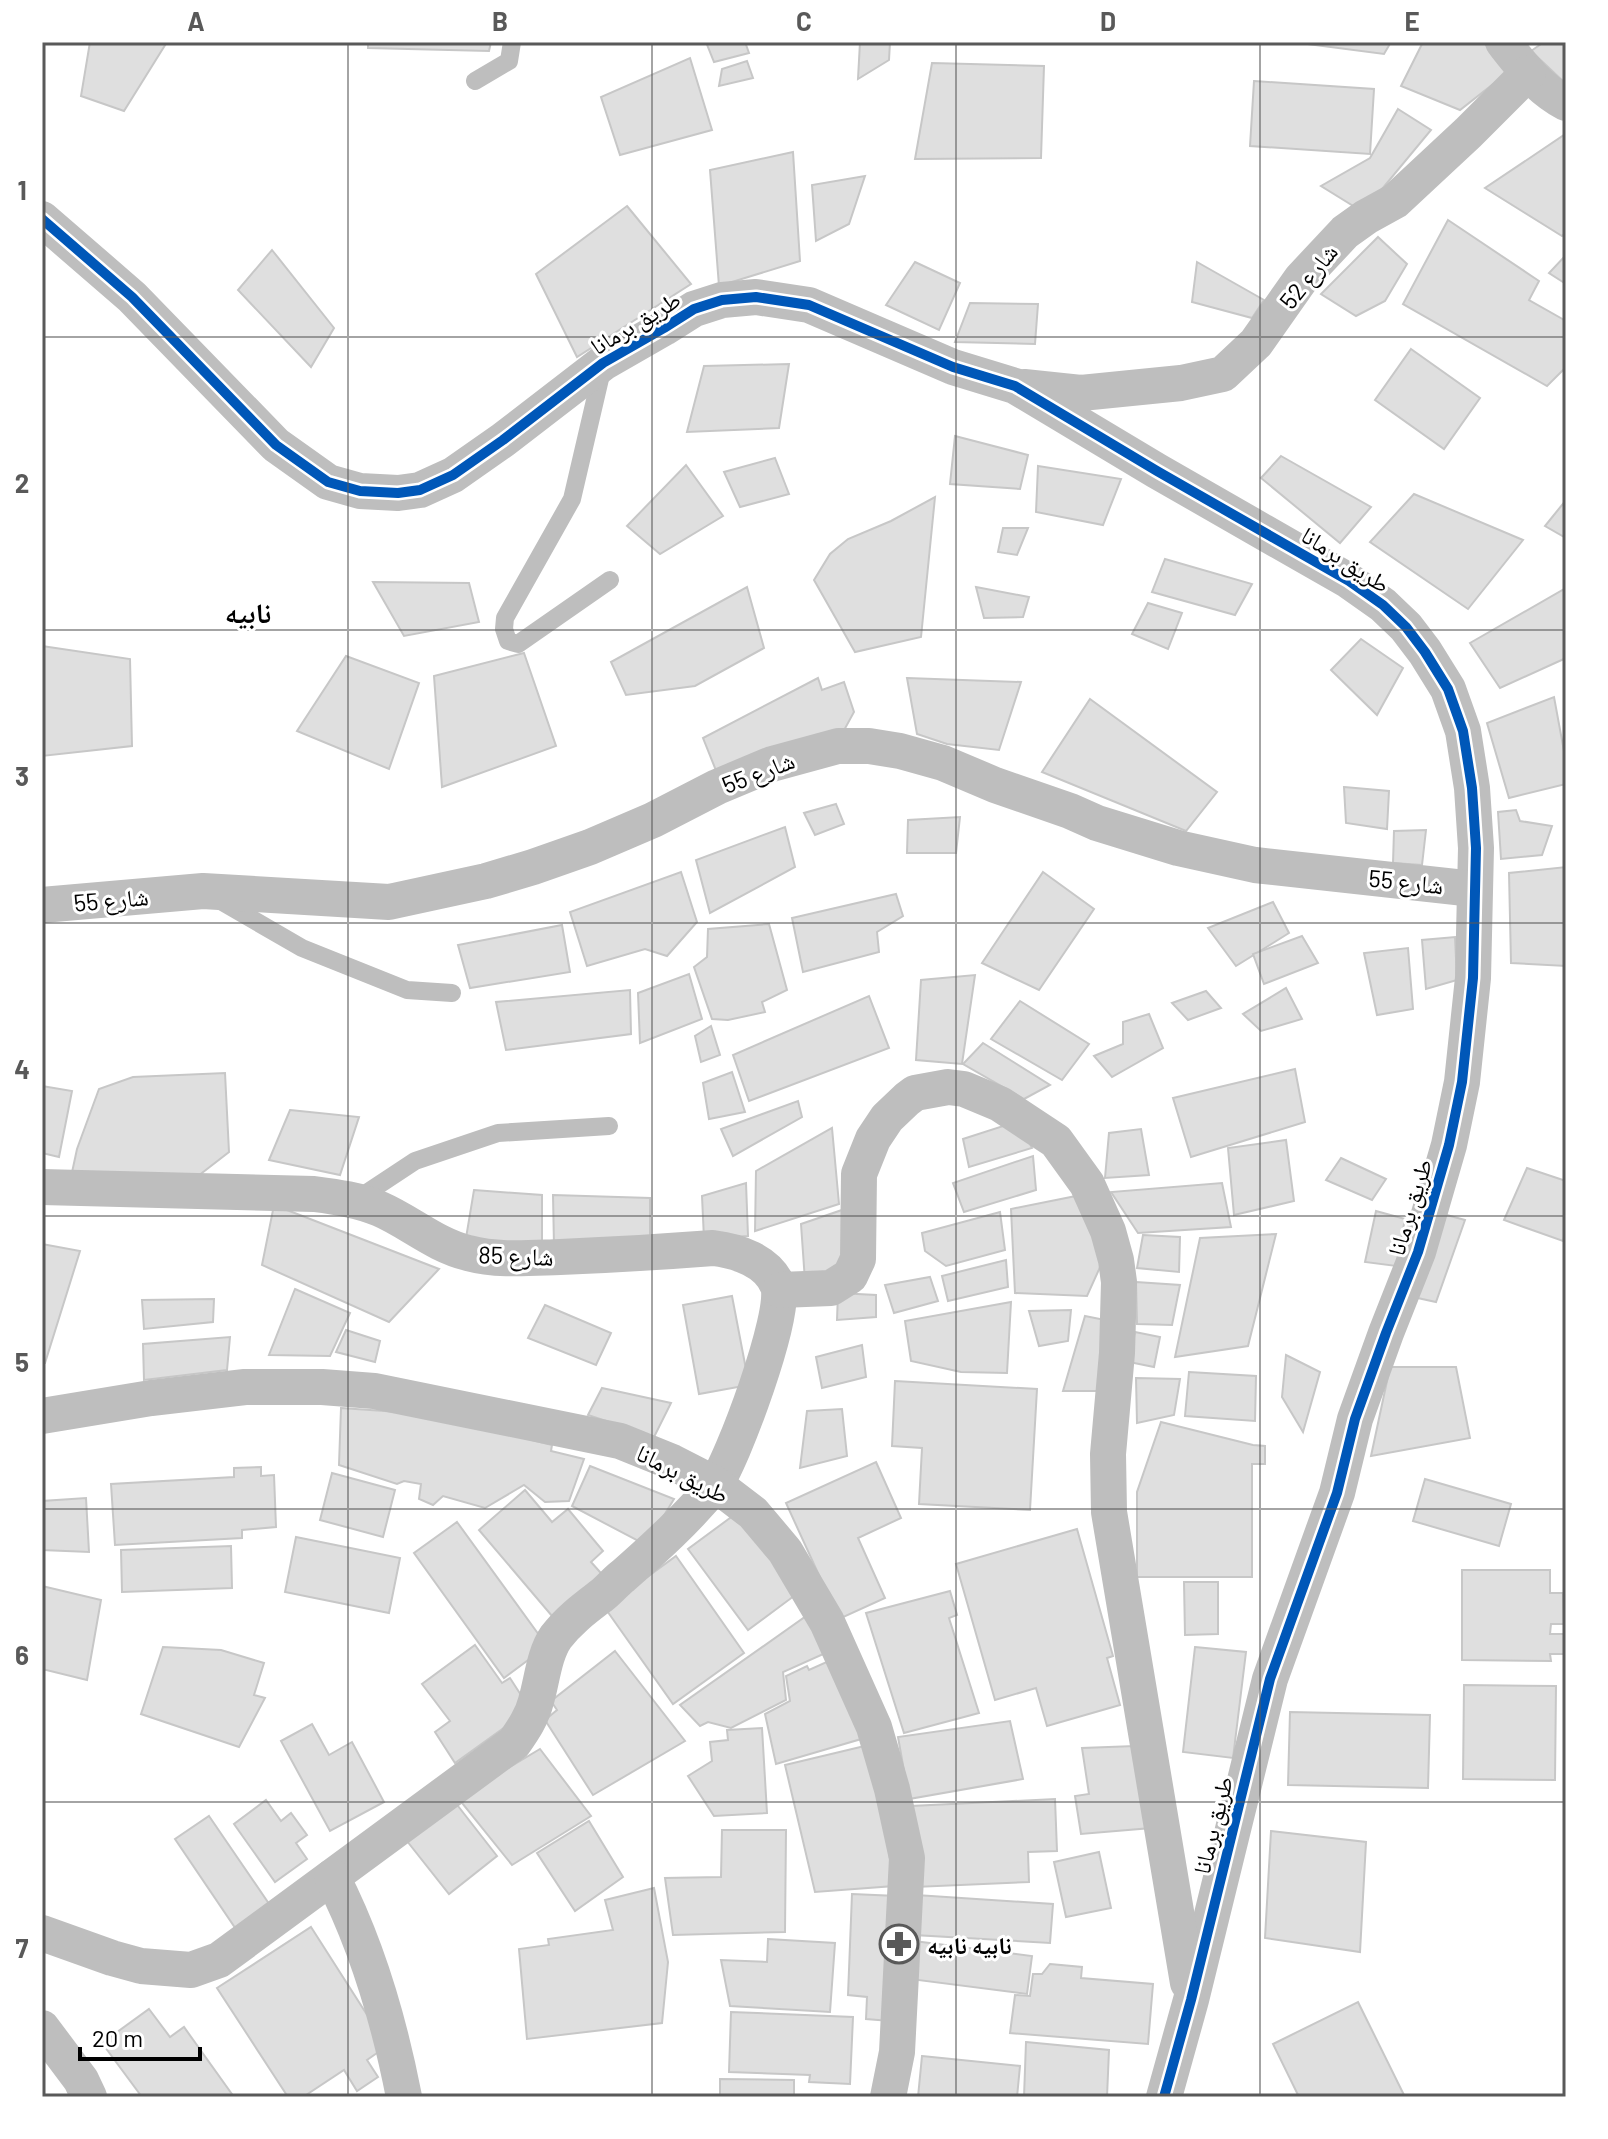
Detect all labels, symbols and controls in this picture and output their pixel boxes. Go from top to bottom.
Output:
text: A [187,5,205,36]
text: B [492,5,508,36]
text: C [796,5,812,36]
text: D [1100,5,1116,36]
text: E [1404,5,1420,36]
text: 1 [17,174,27,205]
street label: شارع 52 [1273,237,1345,316]
street label: طريق برمانا [585,284,686,361]
text: 2 [15,467,29,498]
street label: طريق برمانا [1296,520,1396,599]
district label: نابيه [225,595,271,630]
street label: شارع 55 [718,745,799,801]
text: 3 [15,760,29,791]
street label: شارع 55 [1367,863,1445,901]
street label: شارع 55 [72,881,150,919]
text: 4 [14,1053,30,1084]
street label: طريق برمانا [1381,1155,1438,1259]
street label: شارع 85 [478,1239,554,1273]
text: 5 [15,1346,29,1377]
street label: طريق برمانا [631,1437,734,1510]
text: 6 [15,1639,29,1670]
street label: طريق برمانا [1186,1773,1239,1877]
pharmacy icon: نابيه نابيه [878,1923,920,1965]
place label: نابيه نابيه [927,1930,1012,1959]
text: 7 [16,1932,29,1963]
scale bar [80,2011,200,2061]
text: 20 m [92,2023,143,2052]

